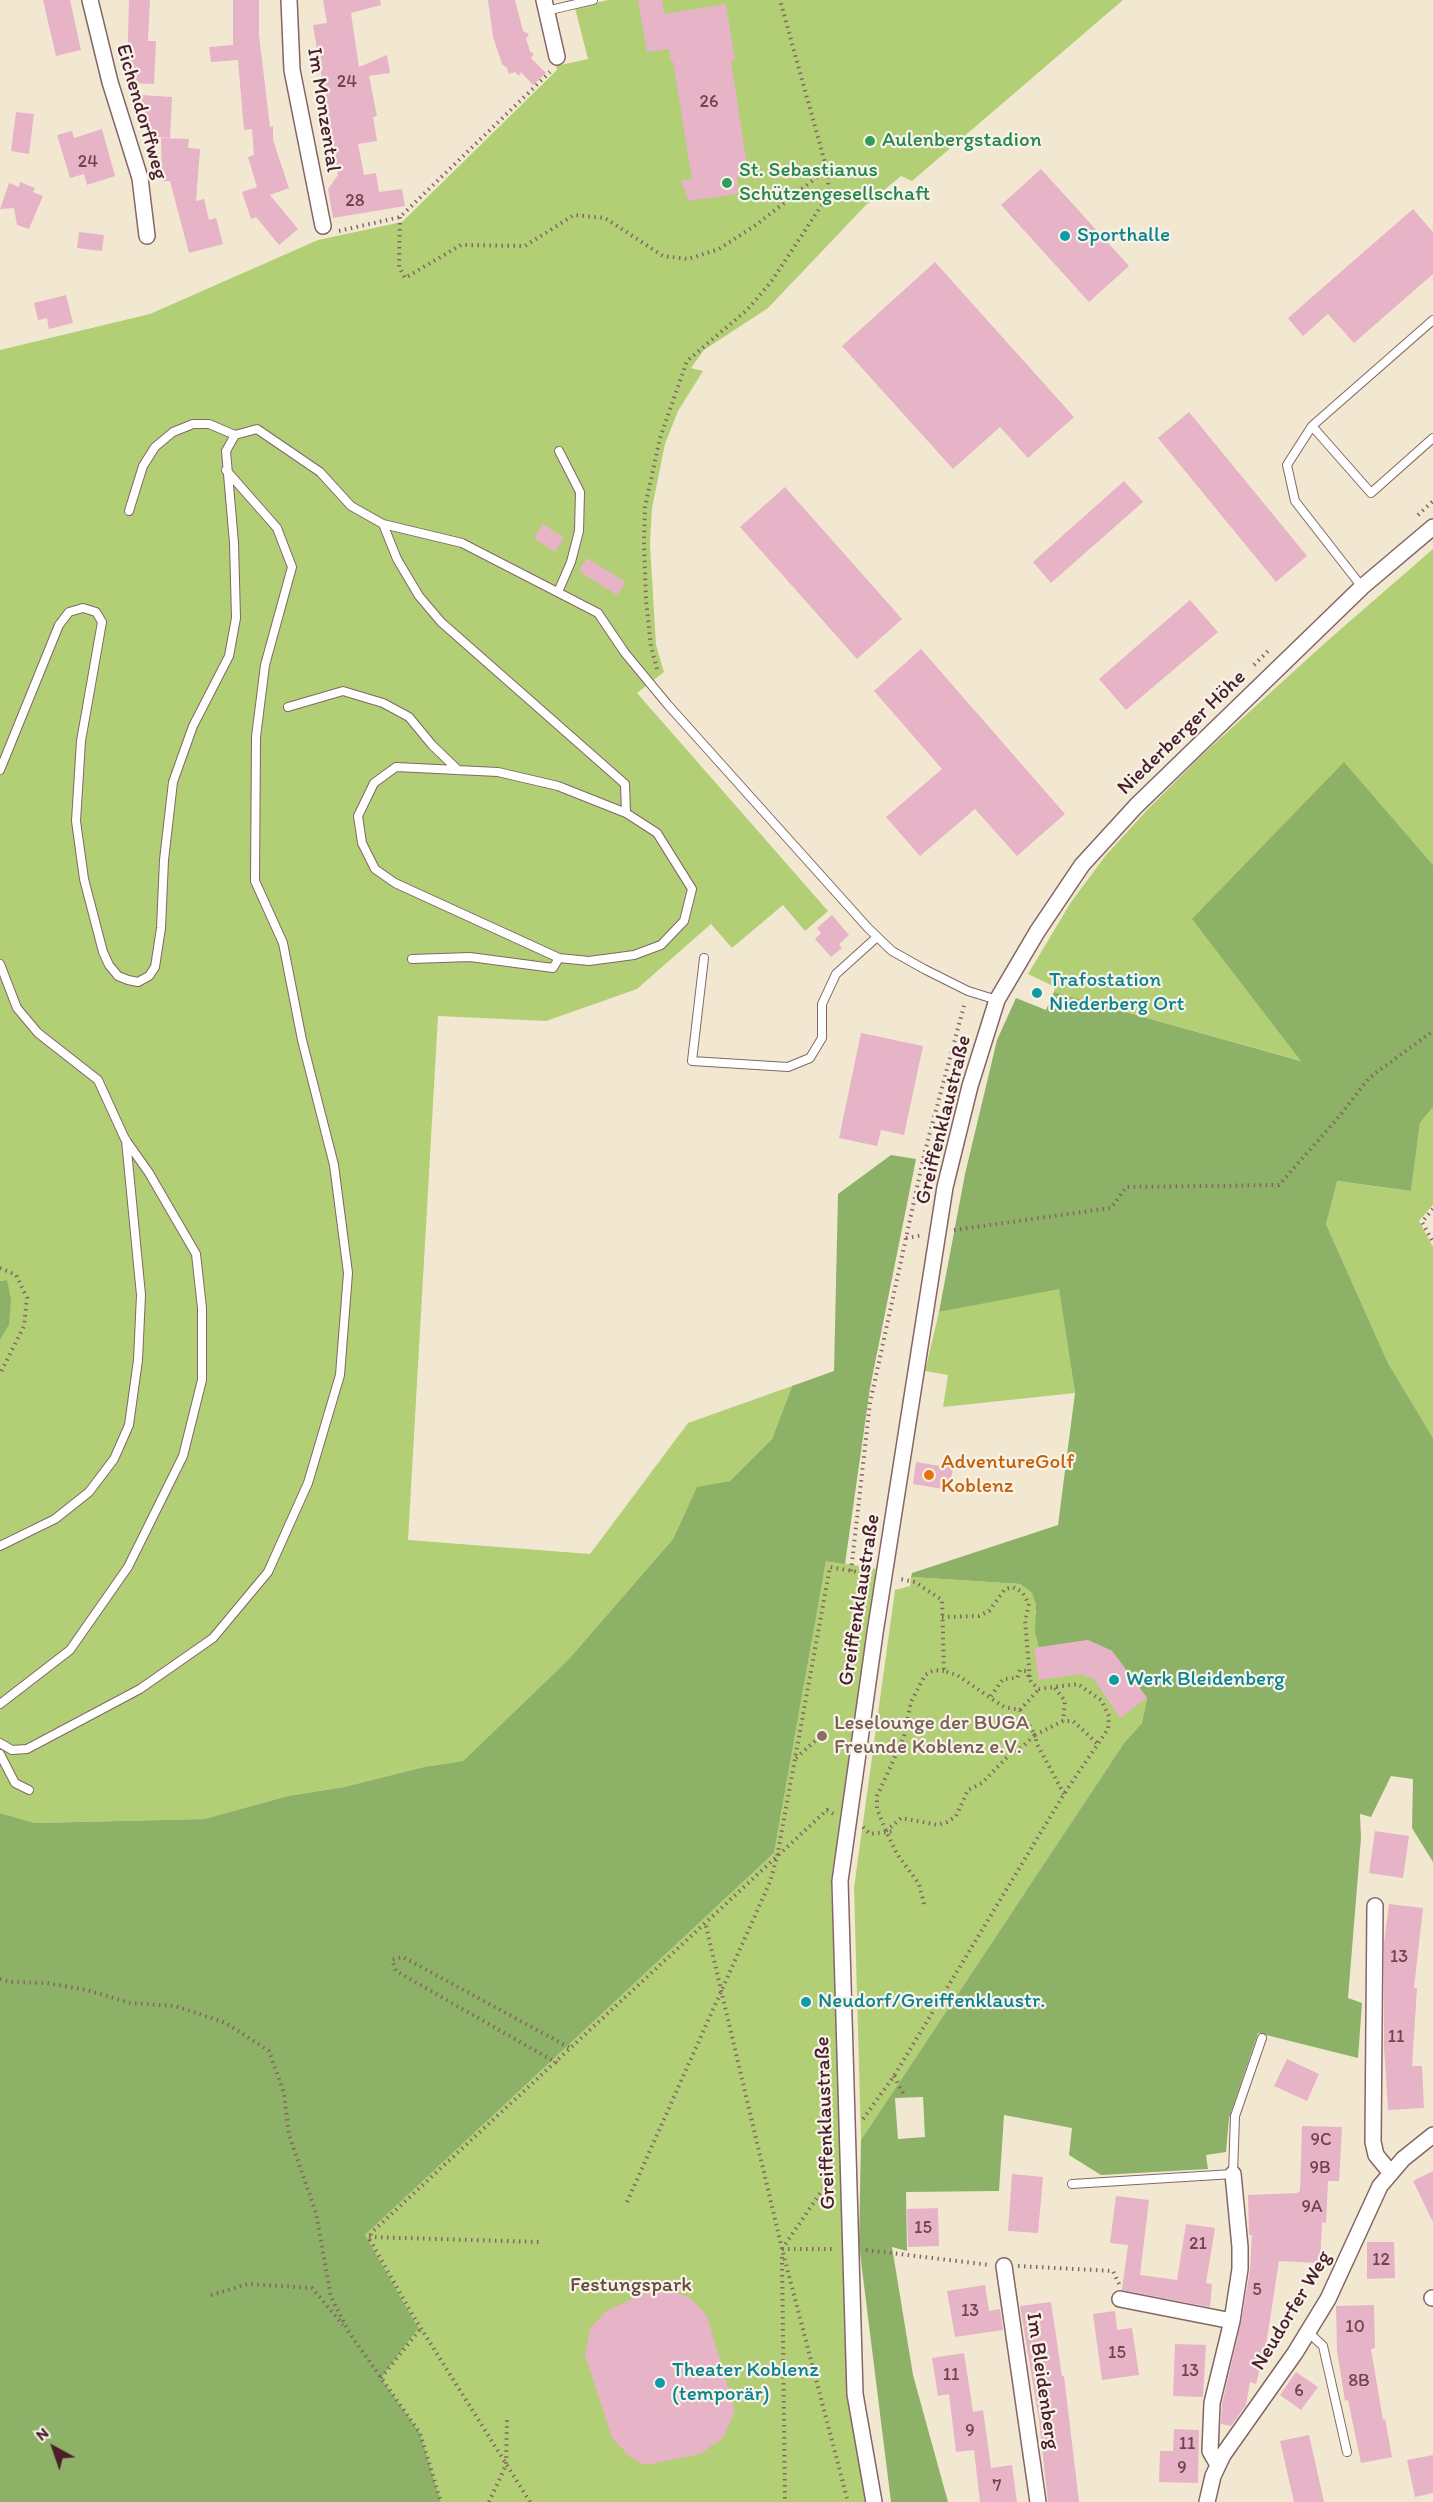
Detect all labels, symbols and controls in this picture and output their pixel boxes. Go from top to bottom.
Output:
street label: Eichendorffweg [110,41,172,183]
street label: Im Monzental [301,46,345,174]
house number: 24 [337,71,357,93]
house number: 26 [700,91,718,113]
place label: Aulenbergstadion [882,128,1042,154]
marker: Aulenbergstadion [863,134,877,148]
house number: 24 [78,151,98,173]
place label: St. Sebastianus Schützengesellschaft [739,158,930,208]
marker: St. Sebastianus Schützengesellschaft [720,176,734,190]
house number: 28 [345,190,365,212]
place label: Sporthalle [1077,223,1170,249]
marker: Sporthalle [1058,229,1072,243]
street label: Niederberger Höhe [1113,665,1251,801]
place label: Trafostation Niederberg Ort [1049,968,1184,1018]
marker: Trafostation Niederberg Ort [1030,986,1044,1000]
street label: Greiffenklaustraße [911,1033,977,1207]
place label: AdventureGolf Koblenz [941,1450,1074,1500]
marker: AdventureGolf Koblenz [922,1468,936,1482]
street label: Greiffenklaustraße [834,1512,886,1688]
place label: Werk Bleidenberg [1126,1667,1285,1693]
marker: Werk Bleidenberg [1107,1673,1121,1687]
place label: Leselounge der BUGA Freunde Koblenz e.V. [834,1711,1029,1761]
marker: Leselounge der BUGA Freunde Koblenz e.V. [815,1729,829,1743]
house number: 13 [1390,1946,1408,1968]
place label: Neudorf/Greiffenklaustr. [818,1989,1045,2015]
marker: Neudorf/Greiffenklaustr. [799,1995,813,2009]
house number: 11 [1388,2026,1404,2048]
street label: Greiffenklaustraße [810,2036,842,2210]
house number: 9C [1311,2129,1331,2151]
house number: 9B [1309,2157,1331,2179]
house number: 9A [1302,2196,1322,2218]
house number: 15 [914,2217,932,2239]
house number: 21 [1189,2233,1207,2255]
street label: Neudorfer Weg [1246,2247,1338,2375]
house number: 12 [1372,2249,1390,2271]
park label: Festungspark [570,2273,692,2299]
house number: 5 [1252,2279,1262,2301]
house number: 13 [961,2300,979,2322]
street label: Im Bleidenberg [1020,2311,1064,2451]
house number: 10 [1345,2316,1365,2338]
house number: 15 [1108,2342,1126,2364]
place label: Theater Koblenz (temporär) [672,2358,819,2408]
house number: 13 [1181,2360,1199,2382]
house number: 11 [943,2364,959,2386]
house number: 8B [1348,2370,1370,2392]
marker: Theater Koblenz (temporär) [653,2376,667,2390]
house number: 6 [1294,2380,1304,2402]
north arrow [24,2418,84,2478]
house number: 9 [965,2420,975,2442]
text: N [32,2423,52,2445]
house number: 11 [1179,2433,1195,2455]
house number: 9 [1177,2457,1187,2479]
house number: 7 [993,2475,1001,2497]

